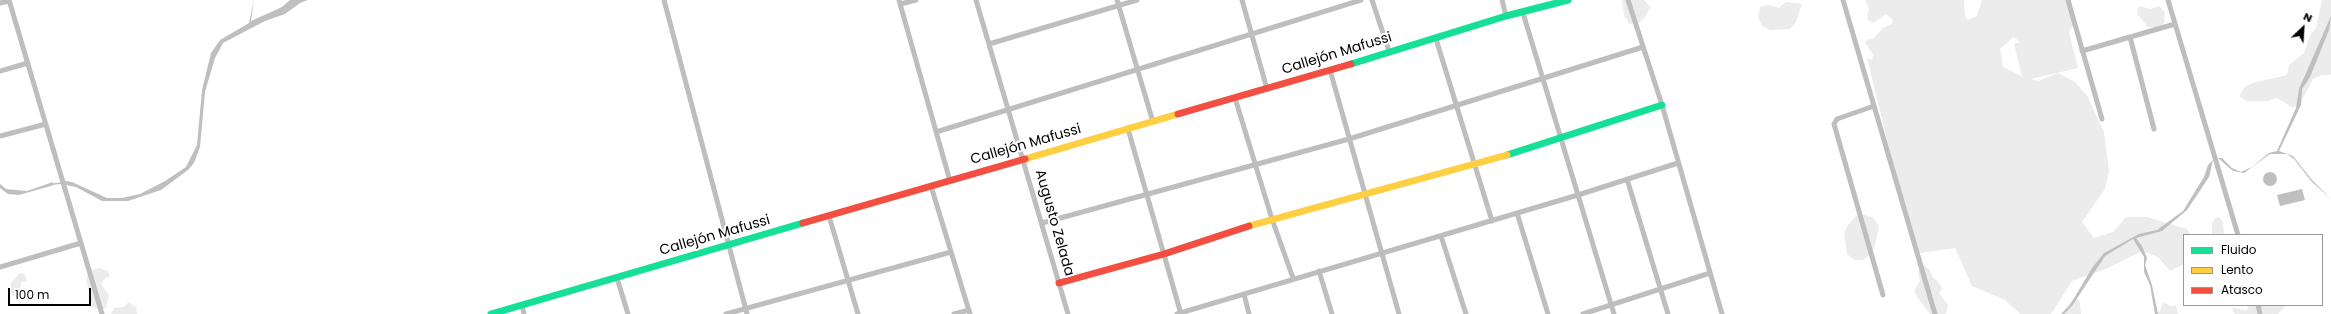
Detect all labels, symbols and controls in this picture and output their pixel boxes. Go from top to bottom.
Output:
north arrow [2283,8,2323,48]
text: N [2301,8,2315,26]
street label: Callejón Mafussi [1280,29,1394,79]
street label: Callejón Mafussi [969,121,1083,169]
street label: Augusto Zelada [1031,168,1077,278]
street label: Callejón Mafussi [658,212,772,260]
legend [2183,234,2323,306]
text: Fluido [2221,241,2256,258]
text: Lento [2221,261,2253,278]
scale bar [10,280,93,306]
text: Atasco [2221,281,2263,298]
text: 100 m [15,286,49,303]

